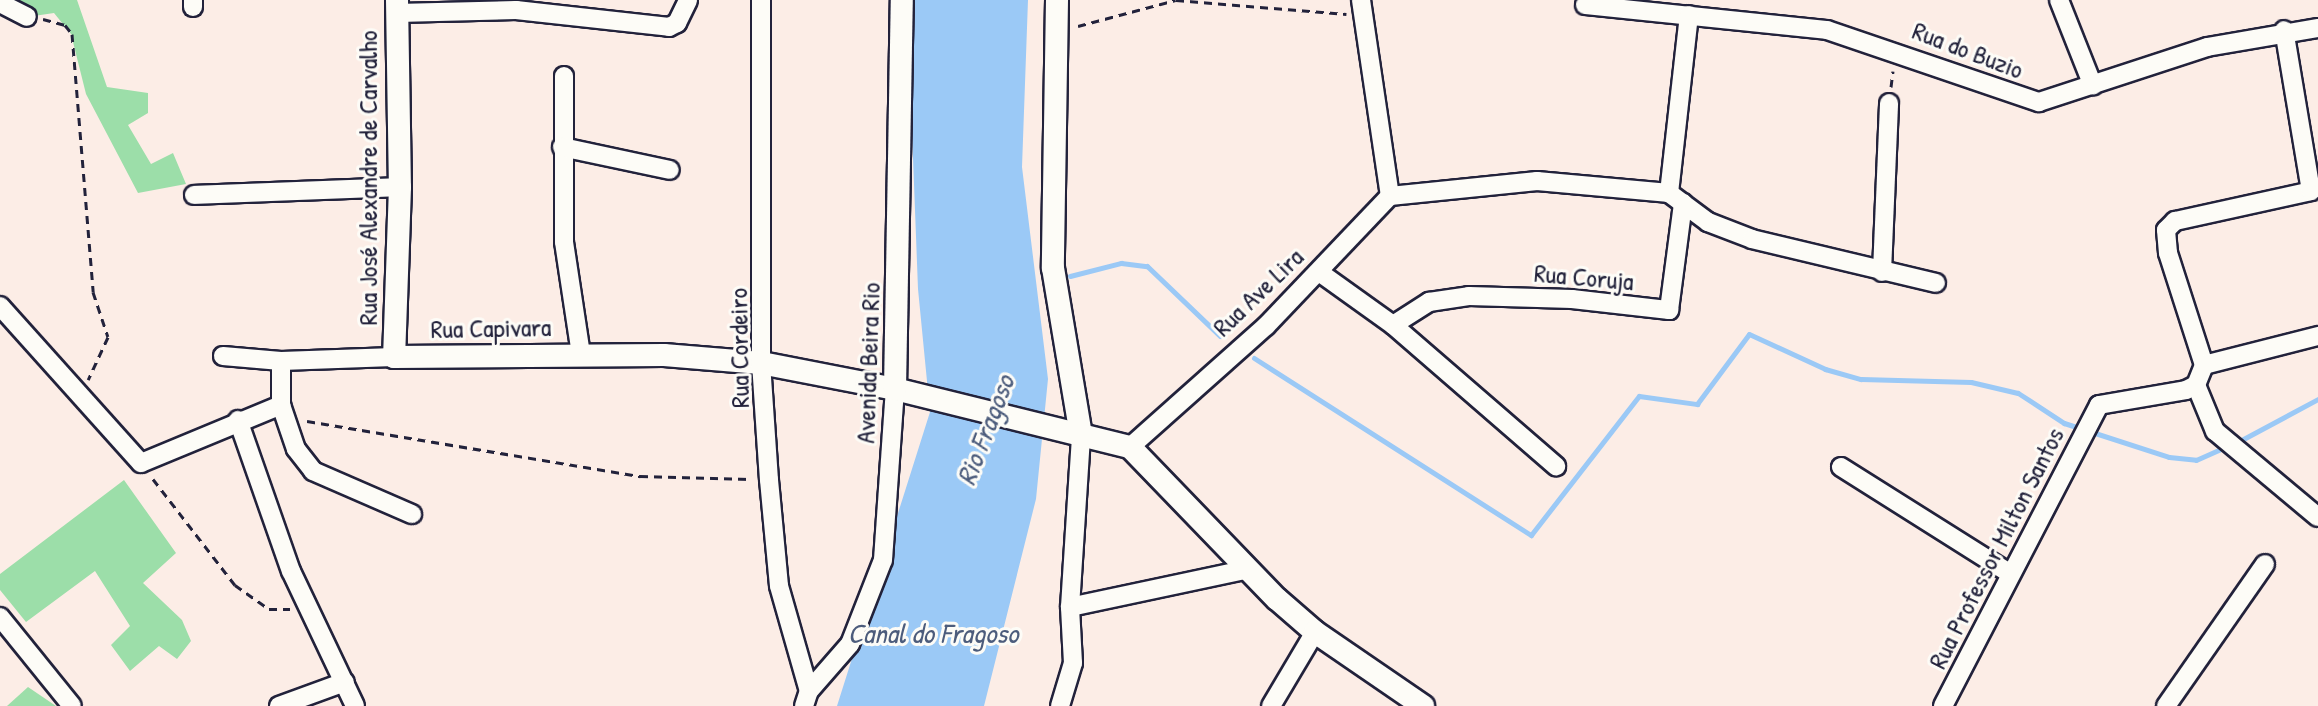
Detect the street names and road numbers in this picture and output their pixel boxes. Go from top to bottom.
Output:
street label: Rua do Buzio [1908,15,2028,85]
street label: Rua José Alexandre de Carvalho [352,31,384,325]
street label: Rua Ave Lira [1206,241,1310,343]
street label: Rua Coruja [1533,257,1635,297]
street label: Avenida Beira Rio [850,282,886,444]
street label: Rua Cordeiro [722,288,756,408]
street label: Rua Capivara [430,311,552,345]
street label: Rua Professor Milton Santos [1922,422,2070,674]

